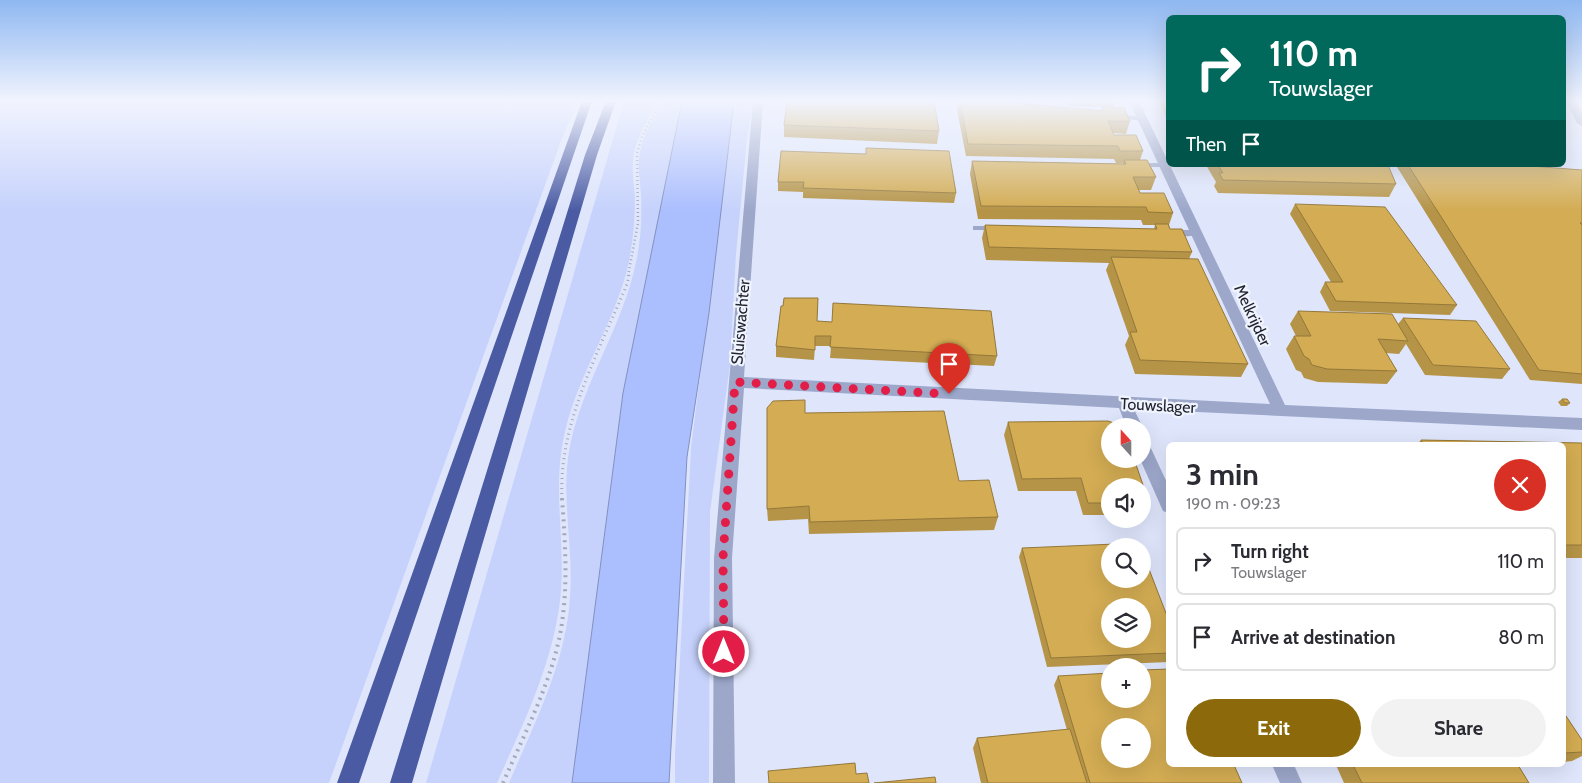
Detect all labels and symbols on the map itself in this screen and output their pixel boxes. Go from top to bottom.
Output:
street label: Sluiswachter [727,278,754,365]
street label: Melkrijder [1230,281,1275,350]
pin [928,343,970,394]
street label: Touwslager [1120,394,1197,417]
north arrow [1101,418,1151,468]
position arrow [697,625,749,677]

